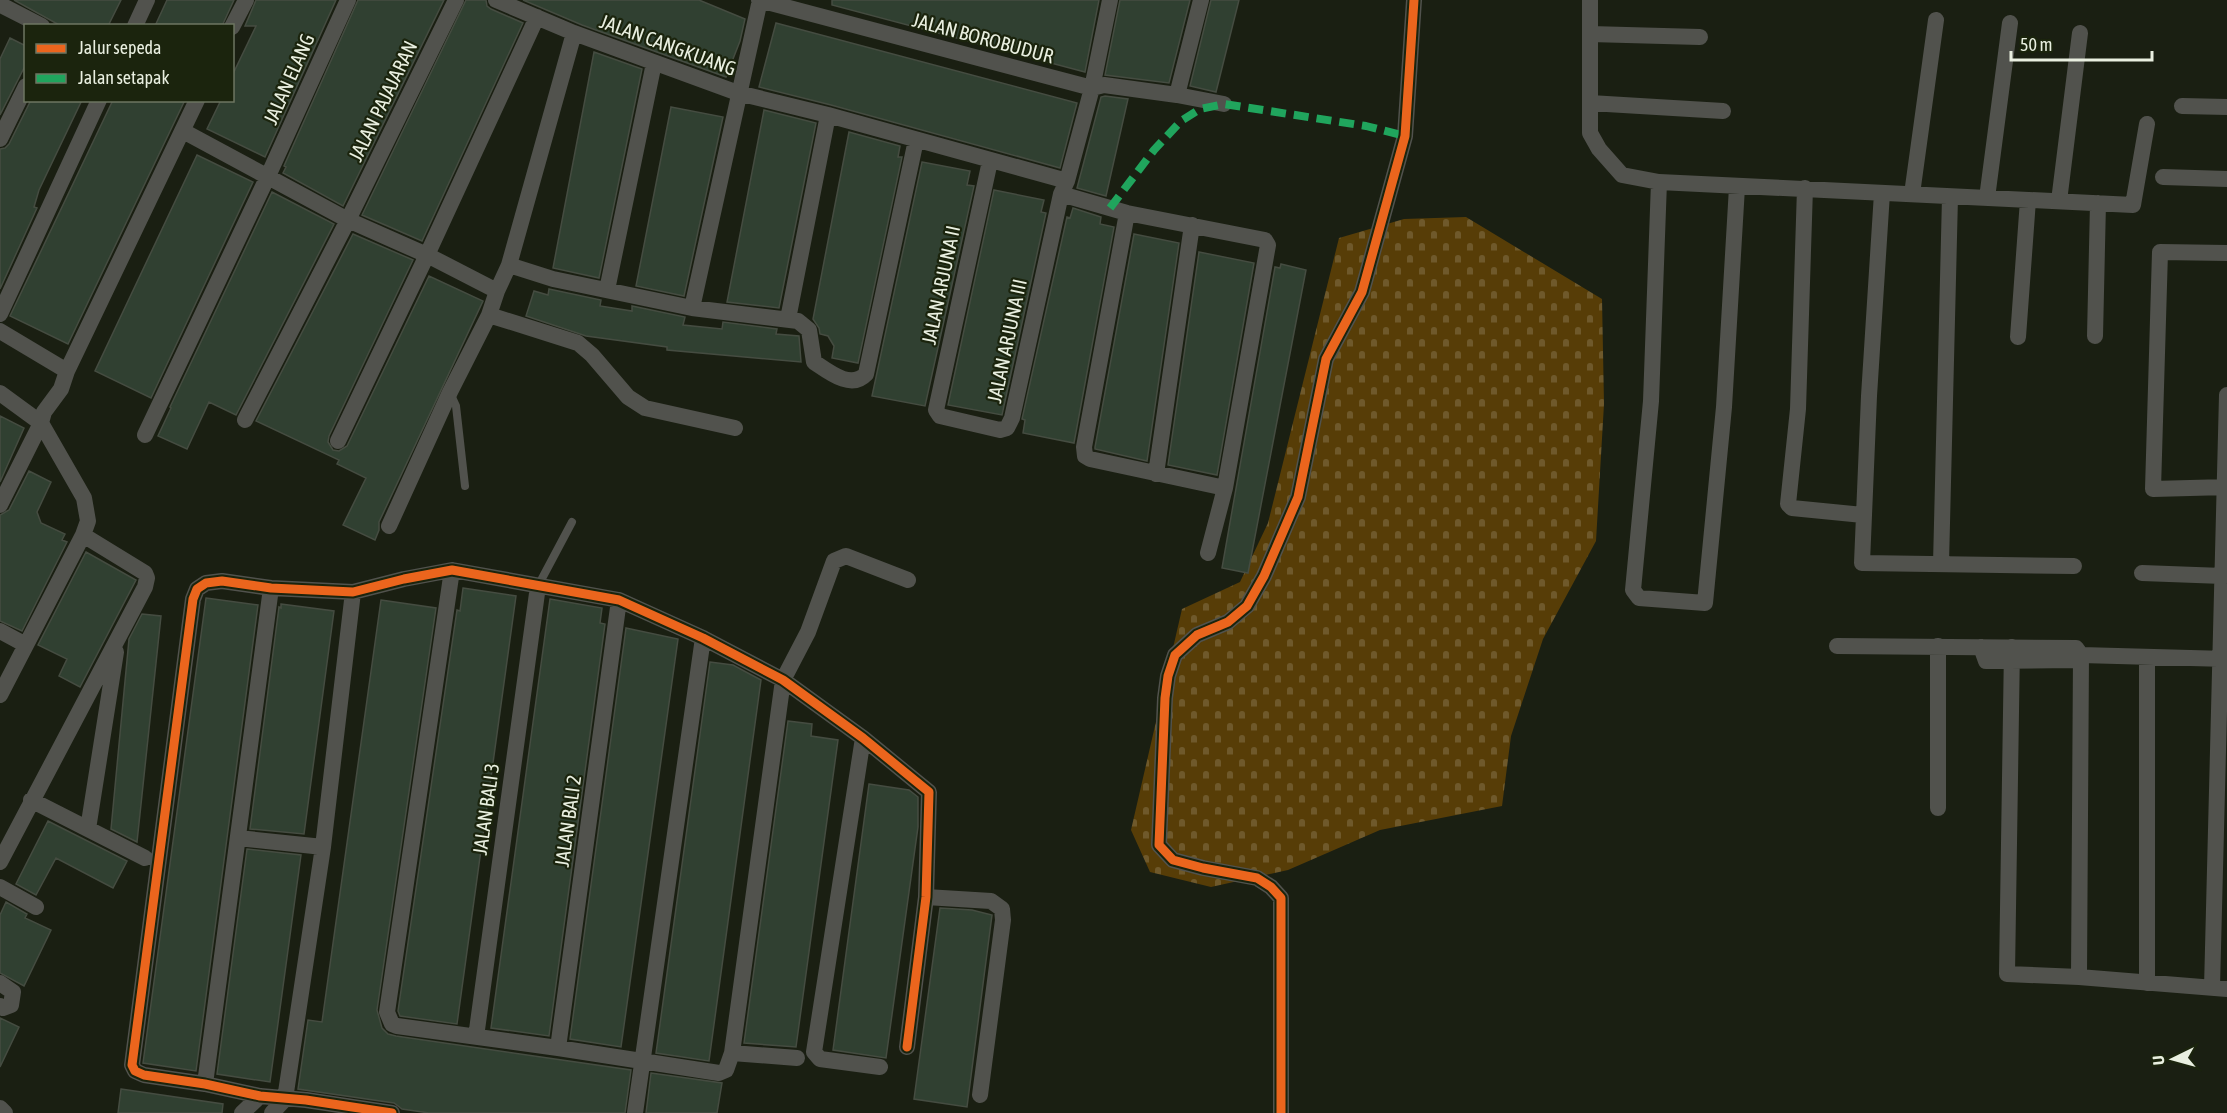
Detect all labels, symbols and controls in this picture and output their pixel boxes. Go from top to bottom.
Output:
street label: JALAN BOROBUDUR [910,8,1056,67]
street label: JALAN CANGKUANG [597,9,739,80]
legend [24,24,234,102]
scale bar [2011,24,2152,62]
street label: JALAN ELANG [258,30,319,128]
text: 50 m [2020,34,2052,55]
text: Jalur sepeda [78,37,161,58]
street label: JALAN PAJAJARAN [343,37,422,165]
text: Jalan setapak [78,67,169,88]
street label: JALAN ARJUNA II [917,223,964,346]
street label: JALAN ARJUNA III [982,277,1031,405]
street label: JALAN BALI 3 [468,762,503,856]
street label: JALAN BALI 2 [550,774,585,868]
north arrow [2143,1029,2203,1089]
text: U [2149,1055,2167,1066]

